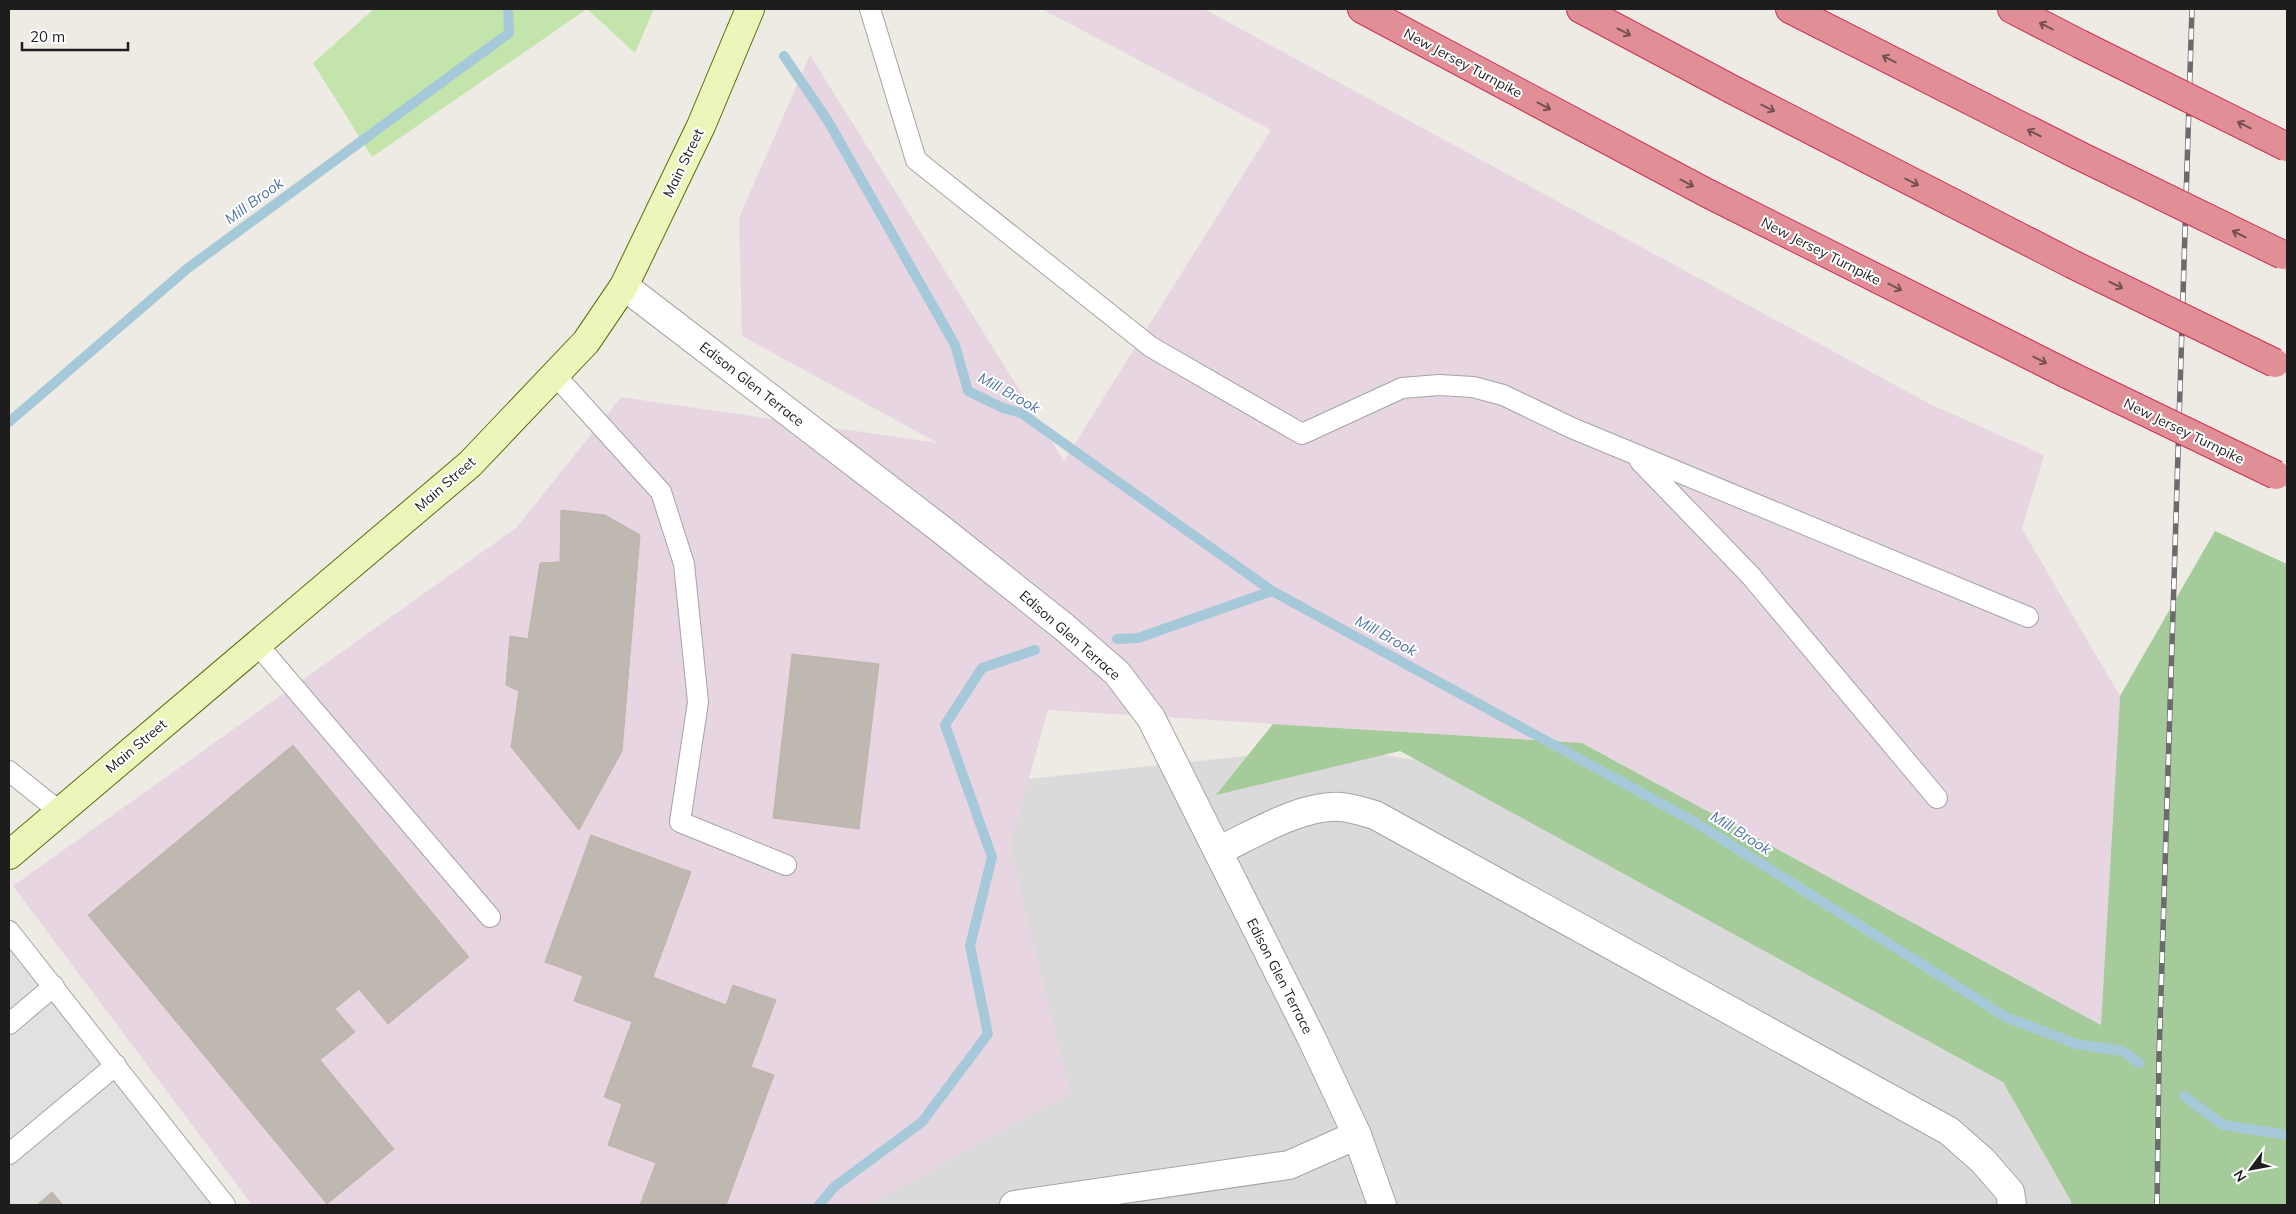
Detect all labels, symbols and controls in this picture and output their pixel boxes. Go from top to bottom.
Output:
scale bar [22,20,129,52]
one-way arrow [2039,21,2054,30]
street label: New Jersey Turnpike [1401,24,1525,102]
text: 20 m [30,27,65,46]
one-way arrow [1616,28,1631,37]
one-way arrow [1882,54,1897,63]
one-way arrow [1536,101,1551,111]
one-way arrow [1760,103,1775,113]
one-way arrow [2236,120,2251,130]
street label: Main Street [659,126,707,200]
one-way arrow [2027,128,2042,137]
water label: Mill Brook [221,172,288,228]
one-way arrow [1904,178,1919,187]
one-way arrow [1679,179,1694,188]
street label: New Jersey Turnpike [1758,213,1884,289]
one-way arrow [2232,228,2247,238]
one-way arrow [2108,281,2123,290]
one-way arrow [1887,283,1902,293]
street label: Edison Glen Terrace [696,338,808,430]
one-way arrow [2032,356,2047,365]
water label: Mill Brook [975,368,1045,418]
street label: New Jersey Turnpike [2121,394,2247,468]
street label: Main Street [411,453,479,515]
street label: Edison Glen Terrace [1016,586,1124,684]
water label: Mill Brook [1352,611,1422,661]
street label: Main Street [102,715,170,777]
water label: Mill Brook [1707,807,1776,859]
street label: Edison Glen Terrace [1243,915,1317,1037]
north arrow [2226,1144,2276,1194]
text: N [2230,1167,2250,1185]

